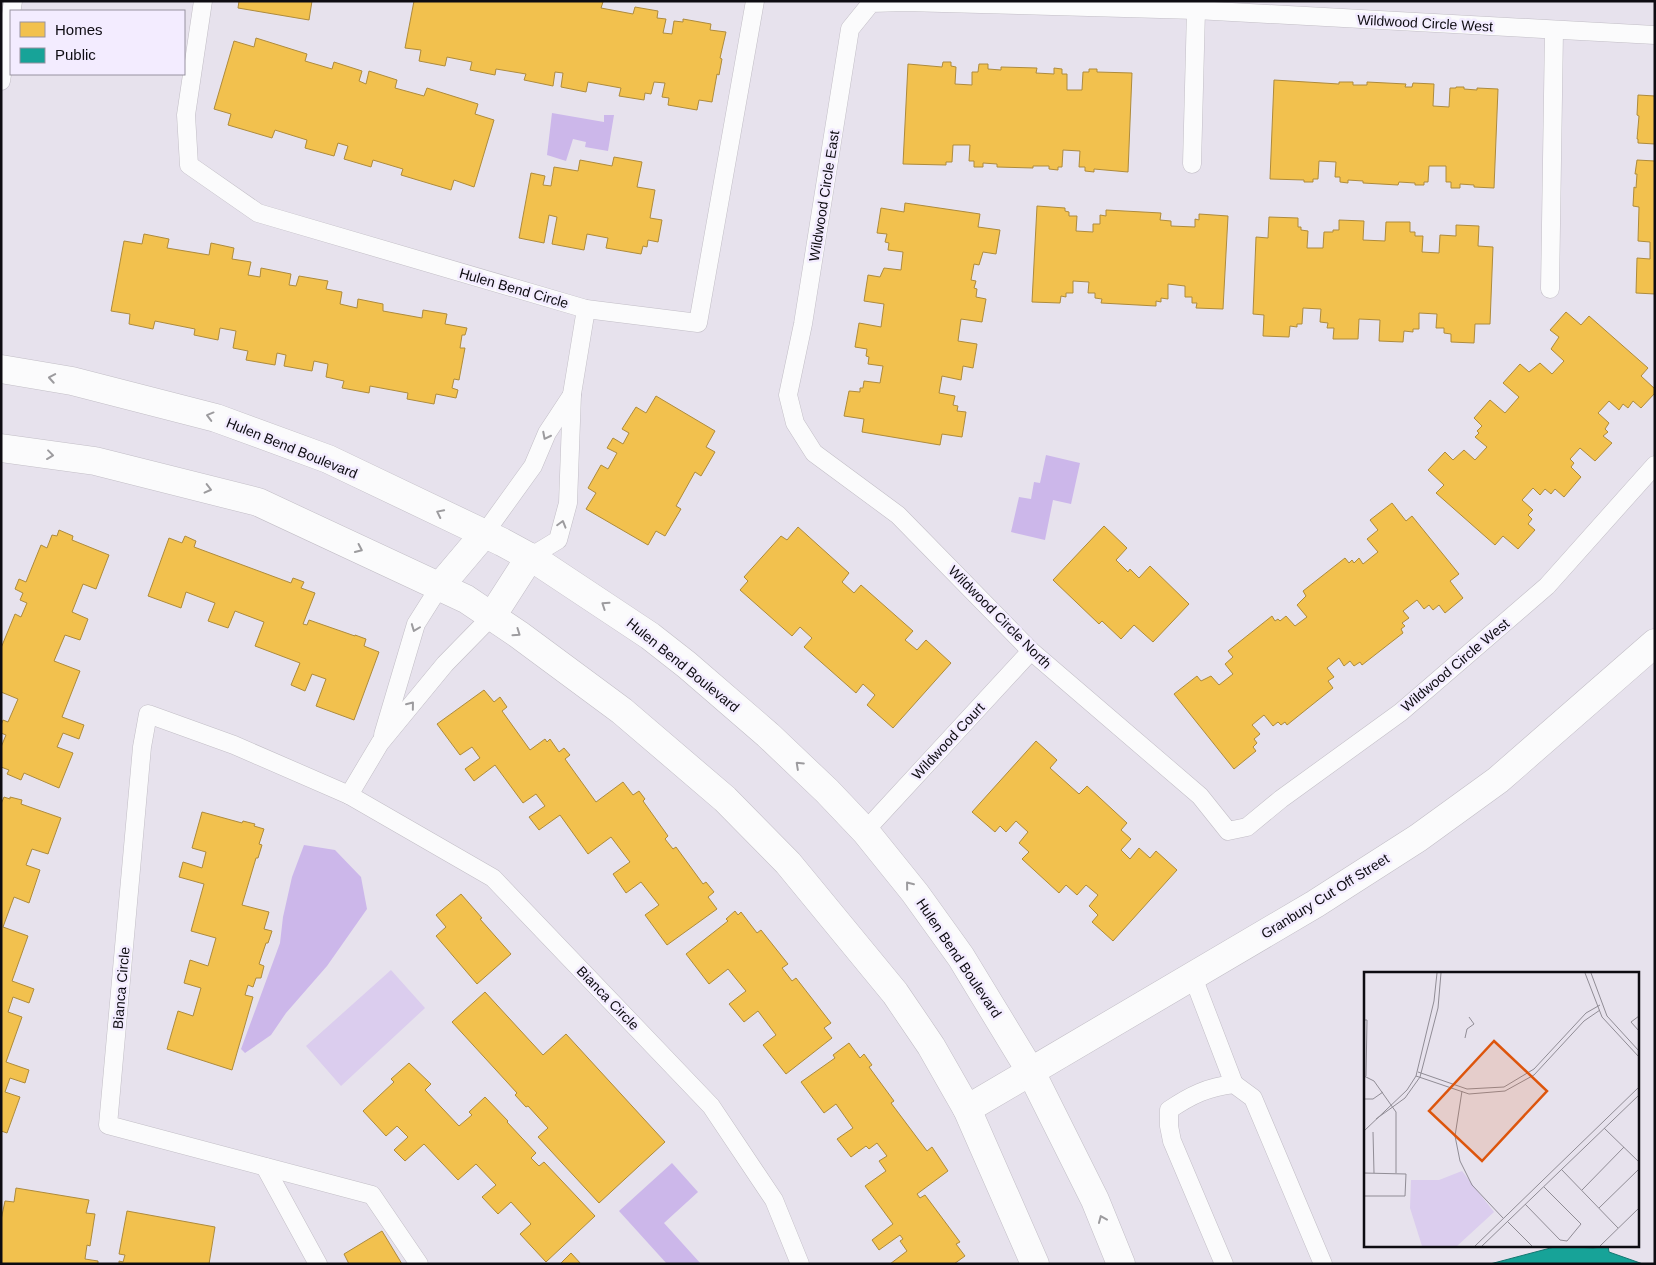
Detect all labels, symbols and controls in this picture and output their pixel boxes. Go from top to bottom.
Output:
legend [10,10,185,75]
street label: Wildwood Circle West [1357,11,1493,35]
text: Homes [55,21,103,38]
text: Public [55,46,96,63]
street label: Wildwood Circle East [806,129,842,263]
street label: Hulen Bend Circle [458,265,571,311]
one-way arrow [47,373,56,383]
one-way arrow [206,412,214,422]
street label: Hulen Bend Boulevard [224,414,360,482]
one-way arrow [542,430,552,439]
one-way arrow [46,449,54,460]
one-way arrow [204,484,212,494]
one-way arrow [436,509,445,519]
one-way arrow [557,521,567,529]
one-way arrow [354,543,363,553]
street label: Wildwood Circle North [945,562,1055,672]
one-way arrow [602,602,611,611]
street label: Hulen Bend Boulevard [624,615,742,715]
street label: Wildwood Circle West [1398,615,1512,715]
one-way arrow [411,623,421,632]
one-way arrow [511,627,521,636]
street label: Wildwood Court [908,699,988,783]
one-way arrow [406,702,415,711]
one-way arrow [796,762,805,771]
street label: Granbury Cut Off Street [1258,850,1392,942]
one-way arrow [905,881,914,890]
street label: Hulen Bend Boulevard [913,895,1005,1021]
street label: Bianca Circle [109,946,133,1030]
street label: Bianca Circle [574,963,643,1033]
inset map [1364,972,1638,1248]
one-way arrow [1098,1215,1109,1224]

